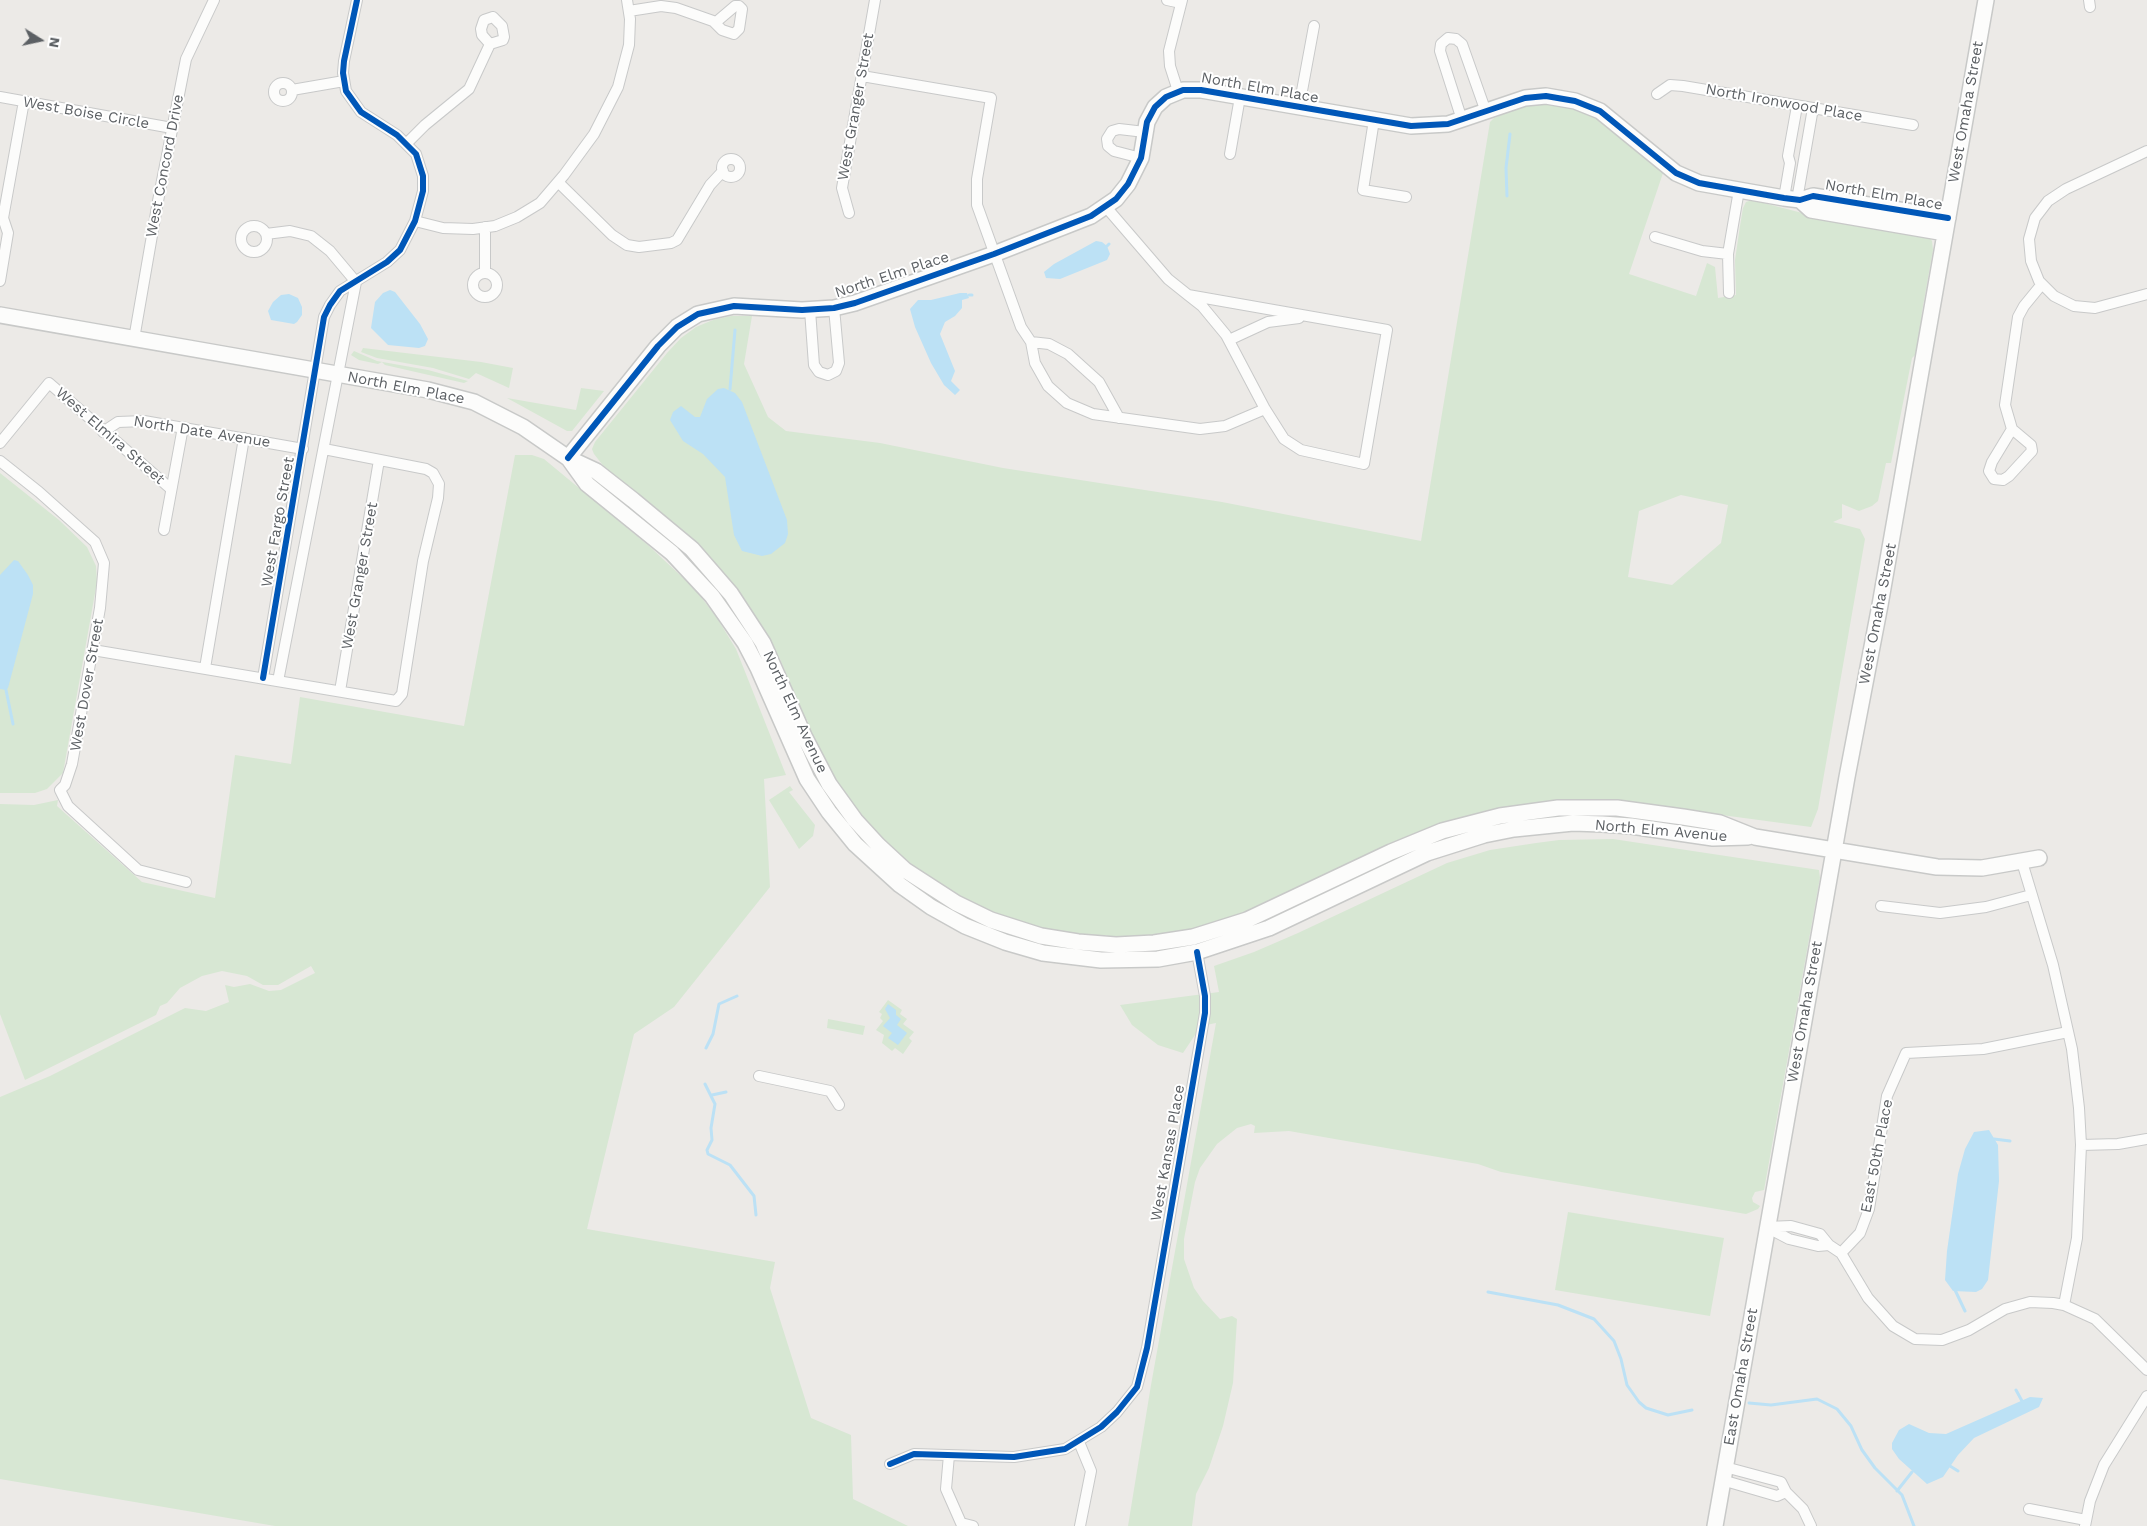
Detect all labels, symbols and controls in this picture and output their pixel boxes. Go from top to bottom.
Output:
north arrow [15,15,65,65]
street label: West Granger Street [834,32,878,182]
text: N [46,36,64,49]
street label: West Omaha Street [1945,40,1987,184]
street label: North Elm Place [1200,69,1320,107]
street label: North Ironwood Place [1704,80,1864,126]
street label: West Boise Circle [21,93,151,133]
street label: West Concord Drive [142,93,188,239]
street label: North Elm Place [1824,176,1944,214]
street label: North Elm Place [833,248,951,302]
street label: North Elm Place [346,368,466,408]
street label: West Elmira Street [52,384,168,488]
street label: North Date Avenue [132,412,272,452]
street label: West Fargo Street [258,456,298,588]
street label: West Granger Street [338,501,382,651]
street label: West Omaha Street [1855,542,1901,686]
street label: West Dover Street [66,617,108,753]
street label: North Elm Avenue [759,648,831,776]
street label: North Elm Avenue [1594,816,1728,846]
street label: West Omaha Street [1784,940,1826,1084]
street label: West Kansas Place [1147,1084,1189,1222]
street label: East 50th Place [1857,1098,1897,1214]
street label: East Omaha Street [1720,1307,1762,1447]

